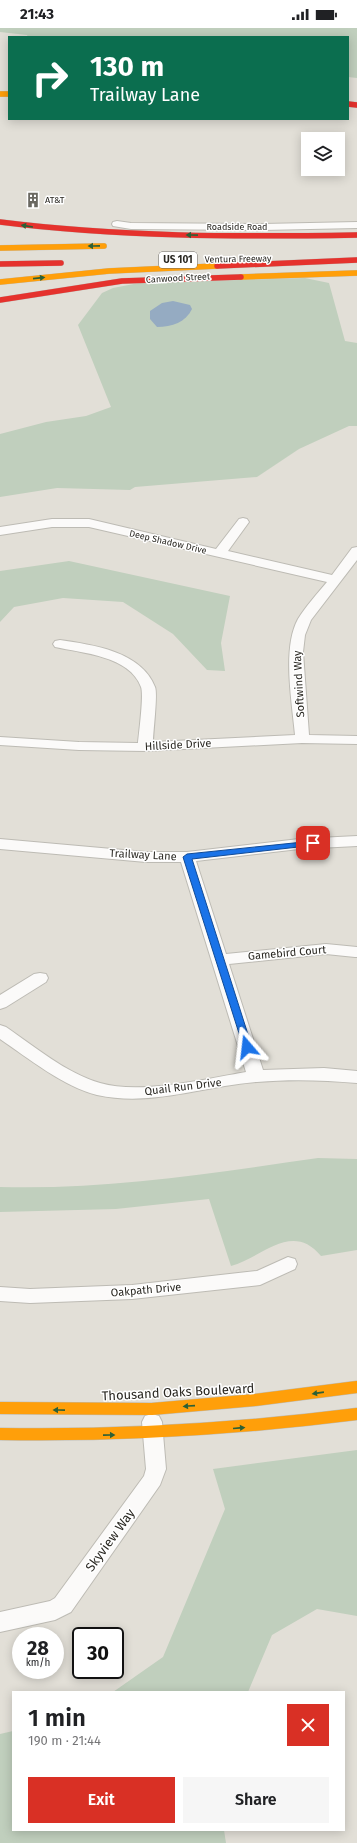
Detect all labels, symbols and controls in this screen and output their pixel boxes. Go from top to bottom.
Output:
text: 21:43 [20,5,54,23]
text: 130 m [90,50,164,83]
icon: right [24,52,76,104]
text: Trailway Lane [90,84,200,106]
map controls [301,132,345,176]
button: layers [301,132,345,176]
building icon: AT&T [24,191,42,209]
place label: AT&T [45,195,65,205]
street label: Roadside Road [207,222,267,232]
one-way arrow [21,223,33,229]
one-way arrow [185,232,198,238]
one-way arrow [88,243,100,250]
road number: US 101 [159,252,197,268]
street label: Ventura Freeway [205,253,272,265]
street label: Canwood Street [146,271,211,285]
one-way arrow [33,275,45,281]
street label: Deep Shadow Drive [128,528,208,556]
street label: Softwind Way [291,650,307,718]
street label: Hillside Drive [144,737,212,753]
pin [296,826,330,860]
icon: arrive [302,832,324,854]
street label: Trailway Lane [109,847,177,863]
street label: Gamebird Court [247,943,327,963]
position arrow [226,1026,268,1068]
street label: Quail Run Drive [144,1076,222,1098]
street label: Oakpath Drive [110,1280,182,1300]
street label: Thousand Oaks Boulevard [101,1381,255,1403]
one-way arrow [312,1390,324,1396]
one-way arrow [183,1403,195,1409]
one-way arrow [52,1407,65,1413]
one-way arrow [233,1425,245,1431]
one-way arrow [103,1432,116,1438]
street label: Skyview Way [82,1505,138,1574]
speed limit sign: 30 [72,1627,124,1679]
text: 28 [27,1636,49,1660]
text: km/h [26,1657,50,1669]
text: 1 min [28,1704,86,1732]
button: close [287,1704,329,1746]
text: 190 m · 21:44 [28,1733,101,1748]
button: Exit [28,1777,175,1823]
button: Share [183,1777,329,1823]

